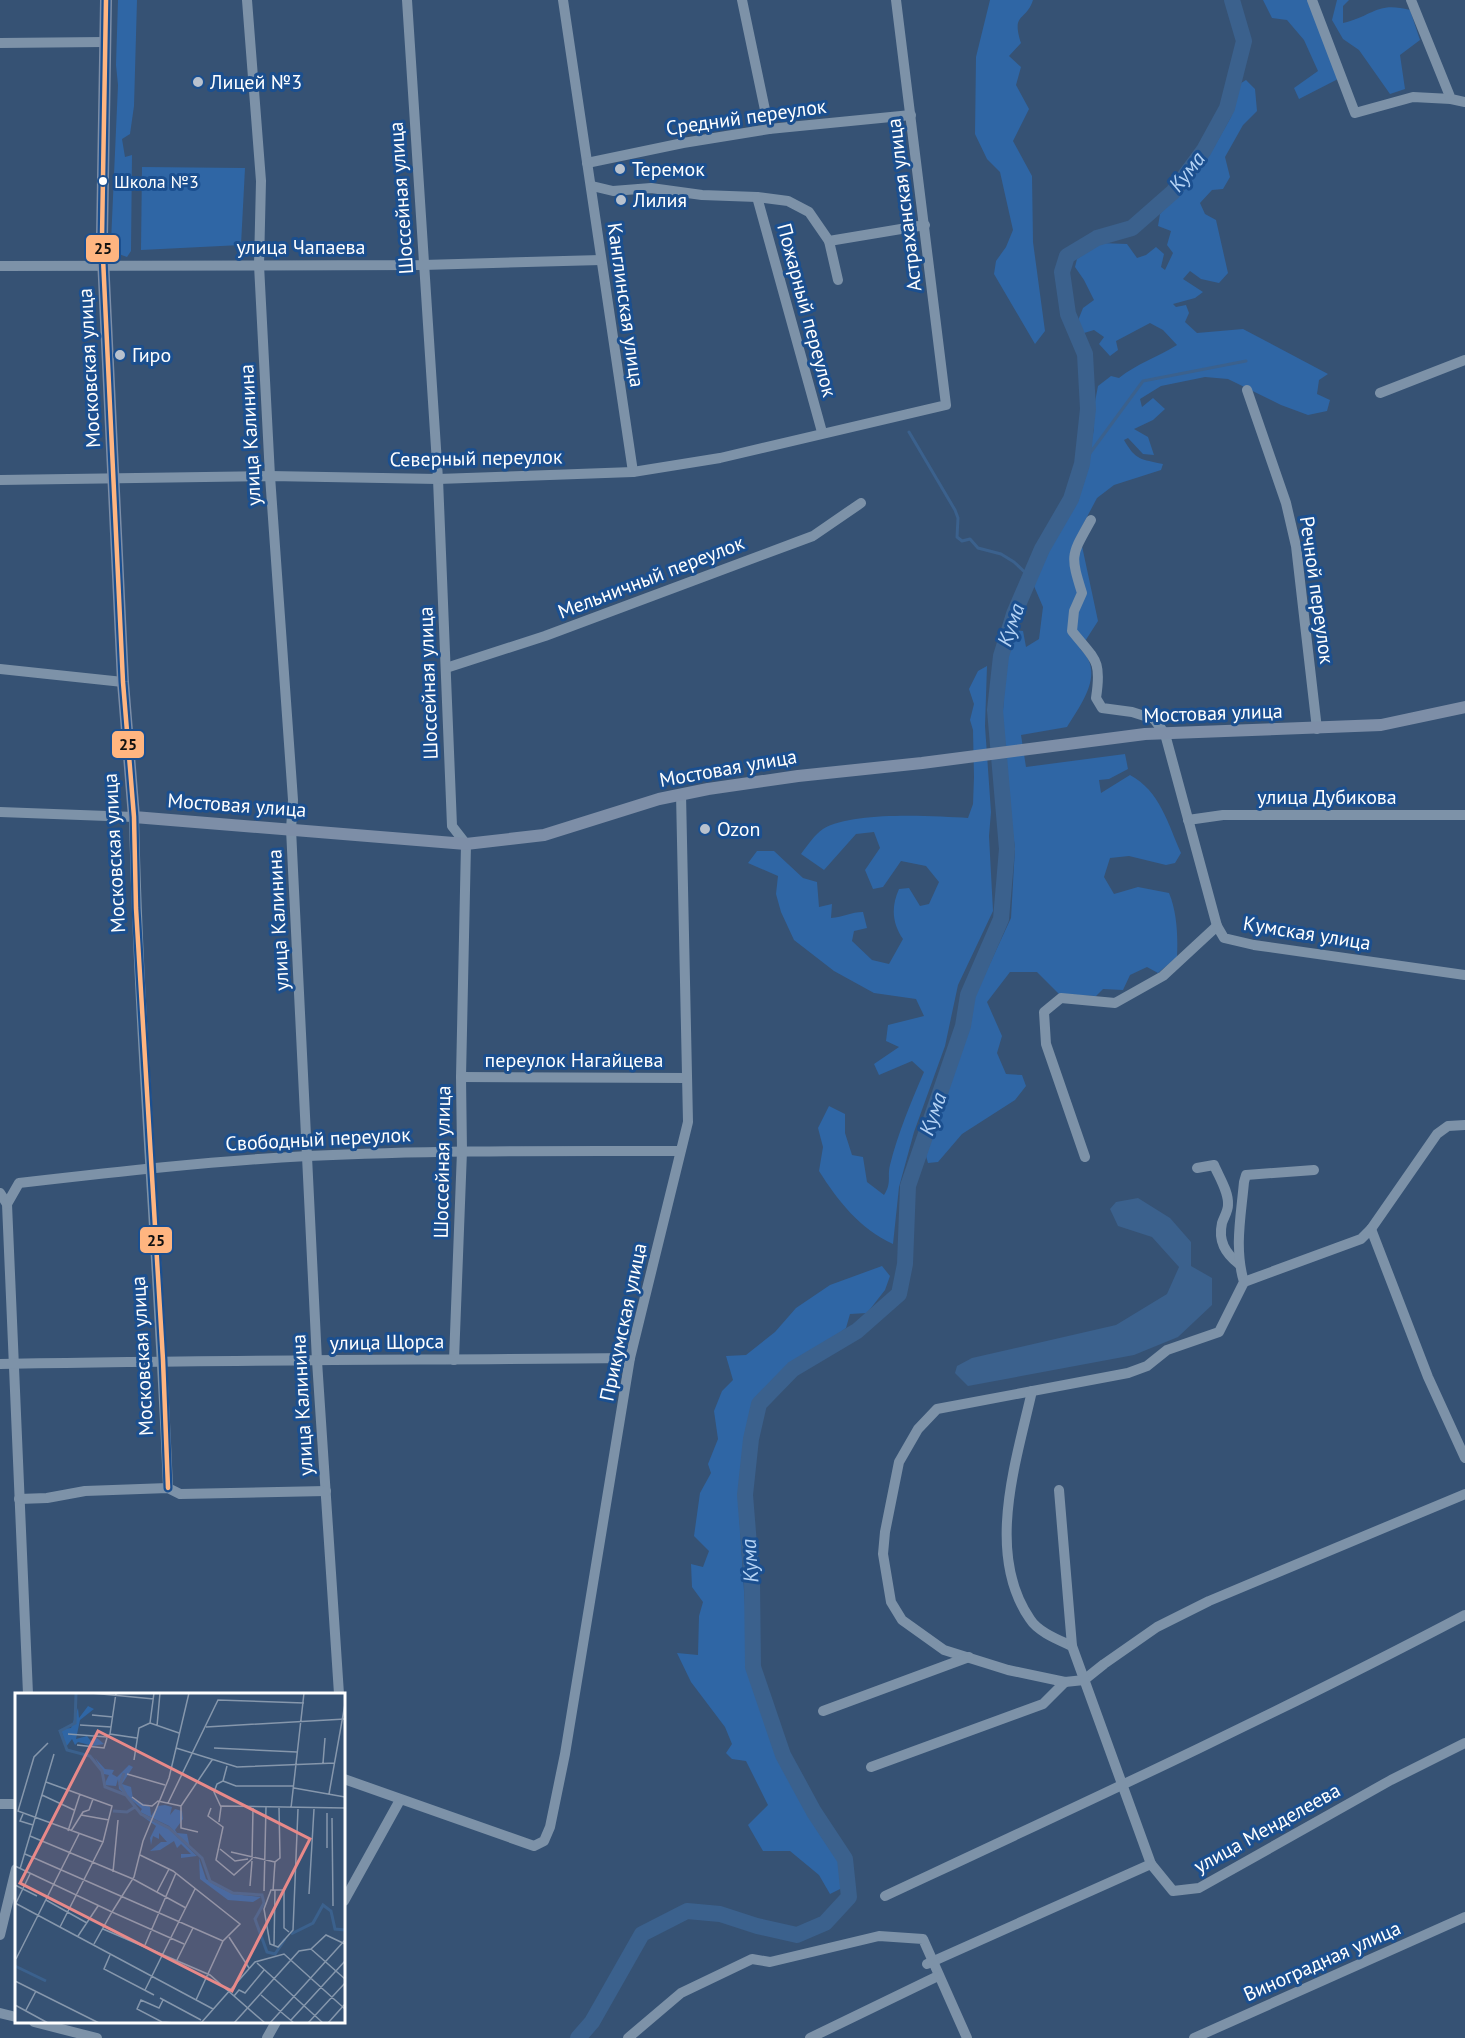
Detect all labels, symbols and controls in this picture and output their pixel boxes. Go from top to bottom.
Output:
place label: Лицей №3 [209,69,302,95]
marker: Лицей №3 [191,75,205,89]
street label: Средний переулок [664,93,828,141]
street label: Астраханская улица [880,117,928,293]
street label: Шоссейная улица [383,121,419,275]
water label: Кума [1162,146,1211,197]
place label: Теремок [632,156,705,182]
marker: Теремок [613,162,627,176]
place label: Школа №3 [114,170,199,193]
marker: Школа №3 [97,175,109,187]
place label: Лилия [632,187,687,213]
marker: Лилия [614,193,628,207]
street label: Пожарный переулок [771,220,843,400]
street label: Канглинская улица [602,221,650,389]
line badge: 25 [85,234,120,263]
street label: улица Чапаева [237,234,365,260]
text: 25 [94,238,112,258]
street label: Московская улица [72,288,106,448]
place label: Гиро [132,342,171,368]
marker: Гиро [113,348,127,362]
street label: улица Калинина [233,364,267,506]
street label: Северный переулок [389,443,563,473]
street label: Речной переулок [1294,514,1340,666]
street label: Мельничный переулок [554,529,748,625]
water label: Кума [991,599,1031,650]
street label: Шоссейная улица [412,606,444,760]
street label: Мостовая улица [1143,698,1283,728]
line badge: 25 [111,730,145,759]
text: 25 [119,734,137,754]
street label: Мостовая улица [657,743,799,793]
street label: Московская улица [97,773,131,933]
street label: улица Дубикова [1257,784,1397,810]
street label: Мостовая улица [167,787,307,823]
place label: Ozon [717,816,761,842]
marker: Ozon [698,822,712,836]
street label: улица Калинина [261,849,295,991]
street label: Кумская улица [1241,910,1373,956]
street label: переулок Нагайцева [485,1047,663,1073]
street label: Шоссейная улица [428,1085,456,1239]
water label: Кума [913,1088,953,1139]
street label: Свободный переулок [225,1121,412,1157]
line badge: 25 [139,1226,173,1254]
text: 25 [147,1230,165,1250]
street label: Прикумская улица [594,1241,652,1403]
street label: Московская улица [125,1276,159,1436]
street label: улица Щорса [329,1328,445,1356]
street label: улица Калинина [285,1334,319,1476]
water label: Кума [734,1537,764,1584]
inset map [15,1693,345,2023]
street label: улица Менделеева [1189,1777,1345,1879]
street label: Виноградная улица [1239,1915,1405,2007]

